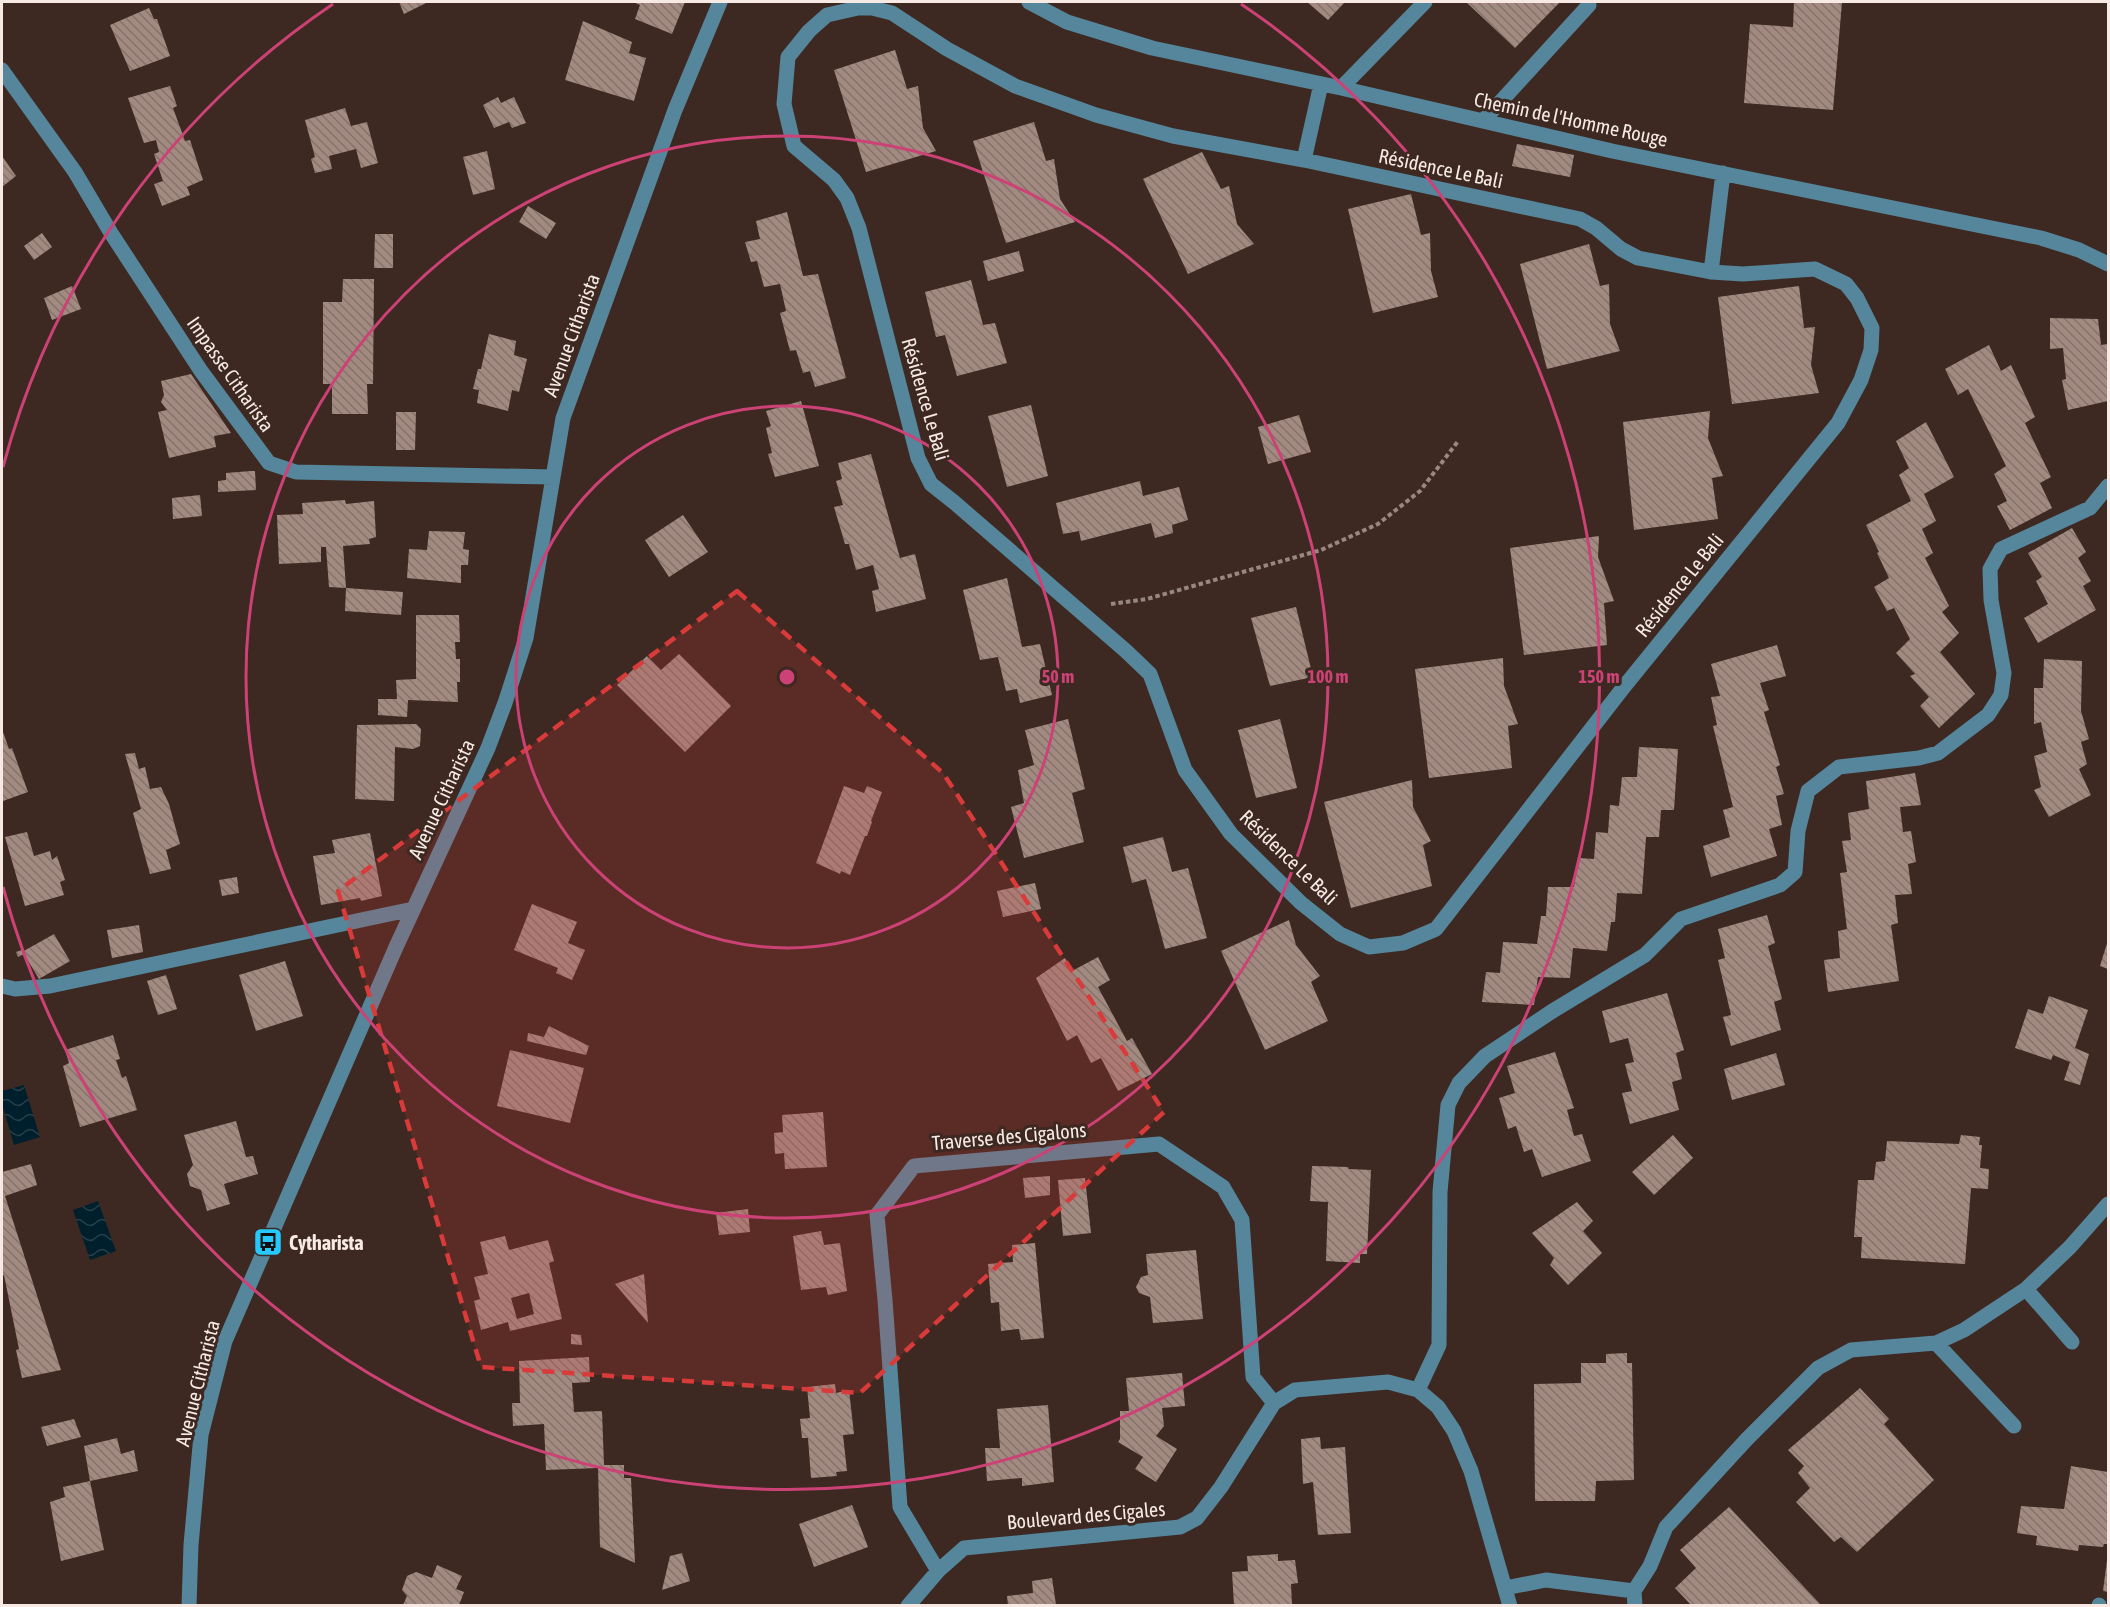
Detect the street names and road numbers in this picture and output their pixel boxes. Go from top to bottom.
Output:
street label: Chemin de l'Homme Rouge [1472,87,1670,151]
street label: Résidence Le Bali [1377,144,1505,192]
street label: Avenue Citharista [538,270,604,400]
street label: Impasse Citharista [183,312,279,436]
street label: Résidence Le Bali [898,335,954,463]
street label: Résidence Le Bali [1630,529,1728,641]
street label: Avenue Citharista [403,736,479,862]
street label: Résidence Le Bali [1236,805,1342,909]
street label: Traverse des Cigalons [931,1118,1087,1154]
street label: Avenue Citharista [170,1318,224,1448]
street label: Boulevard des Cigales [1006,1497,1166,1533]

